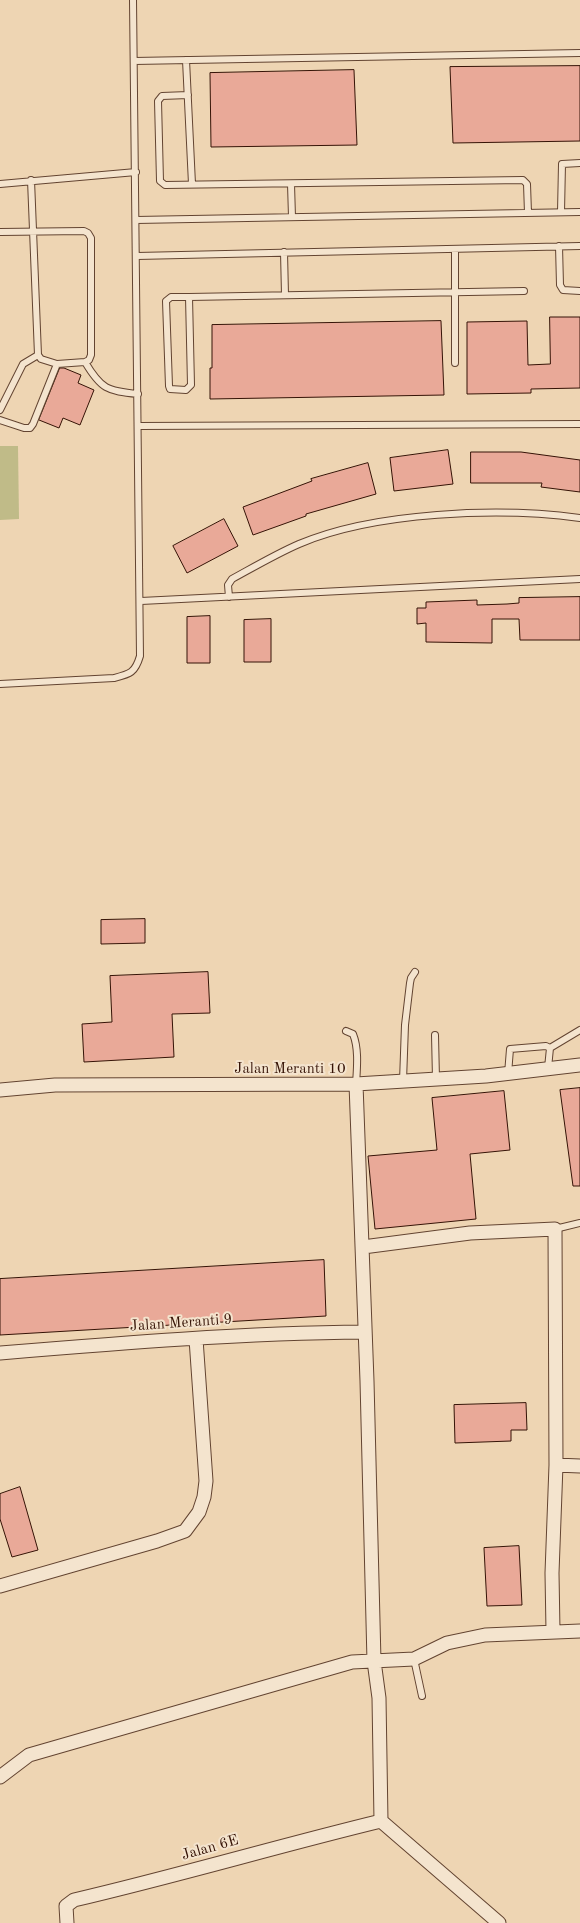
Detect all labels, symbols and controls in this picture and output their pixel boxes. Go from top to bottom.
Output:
street label: Jalan Meranti 10 [234,1060,346,1078]
street label: Jalan Meranti 9 [129,1310,233,1336]
street label: Jalan 6E [179,1831,241,1865]

